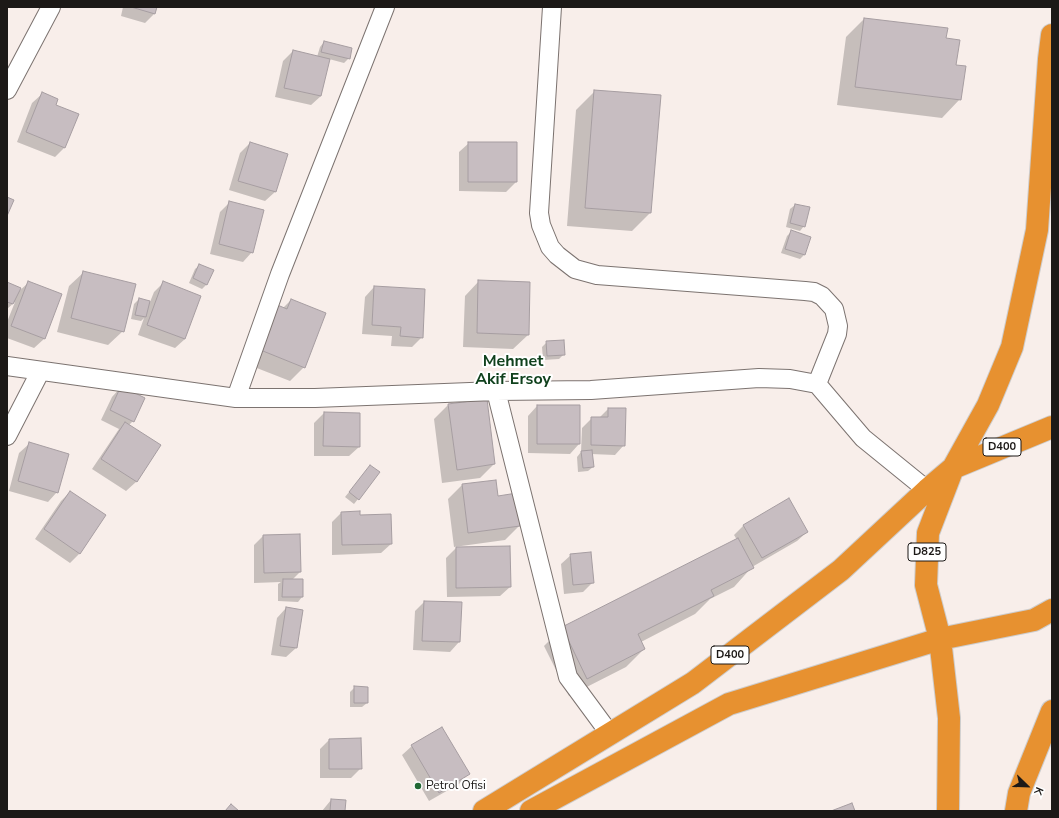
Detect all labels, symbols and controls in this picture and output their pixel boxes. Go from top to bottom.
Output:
district label: Mehmet Akif Ersoy [475,352,551,390]
road number: D400 [983,438,1021,456]
road number: D825 [908,543,946,561]
road number: D400 [711,646,749,664]
north arrow [1007,766,1047,806]
place label: Petrol Ofisi [426,779,486,793]
marker: Petrol Ofisi [413,781,423,791]
text: K [1030,785,1047,797]

